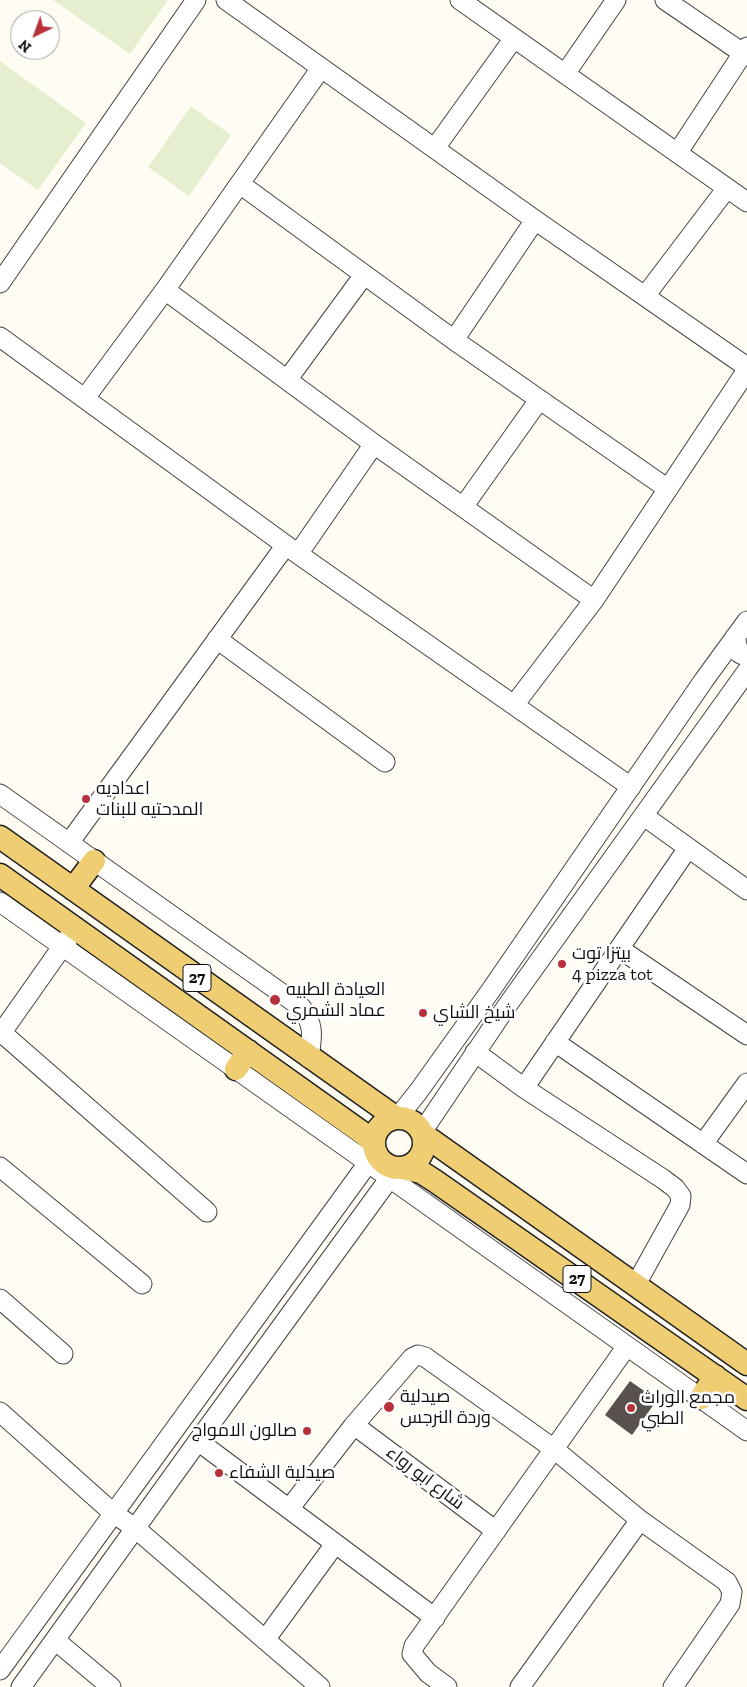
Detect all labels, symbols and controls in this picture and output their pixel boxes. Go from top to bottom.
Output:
north arrow [10,10,60,60]
text: N [16,36,35,56]
place label: اعداديه المدحتيه للبنات [96,778,203,821]
marker: اعداديه المدحتيه للبنات [80,793,92,805]
place label: بيتزا توت 4 pizza tot [572,943,653,986]
marker: بيتزا توت 4 pizza tot [556,958,568,970]
road number: 27 [183,964,211,991]
place label: العيادة الطبيه عماد الشمري [286,979,386,1022]
marker: العيادة الطبيه عماد الشمري [268,993,282,1007]
place label: شيخ الشاي [433,1002,515,1024]
marker: شيخ الشاي [417,1007,429,1019]
road number: 27 [563,1266,591,1292]
place label: صيدلية وردة النرجس [400,1386,491,1428]
place label: مجمع الوراث الطبي [641,1387,735,1430]
marker: صيدلية وردة النرجس [382,1400,396,1414]
marker: مجمع الوراث الطبي [625,1402,637,1414]
place label: صالون الامواج [192,1420,297,1442]
marker: صالون الامواج [301,1425,313,1437]
street label: شارع ابو رواء [382,1442,468,1514]
place label: صيدلية الشفاء [229,1462,335,1484]
marker: صيدلية الشفاء [213,1467,225,1479]

